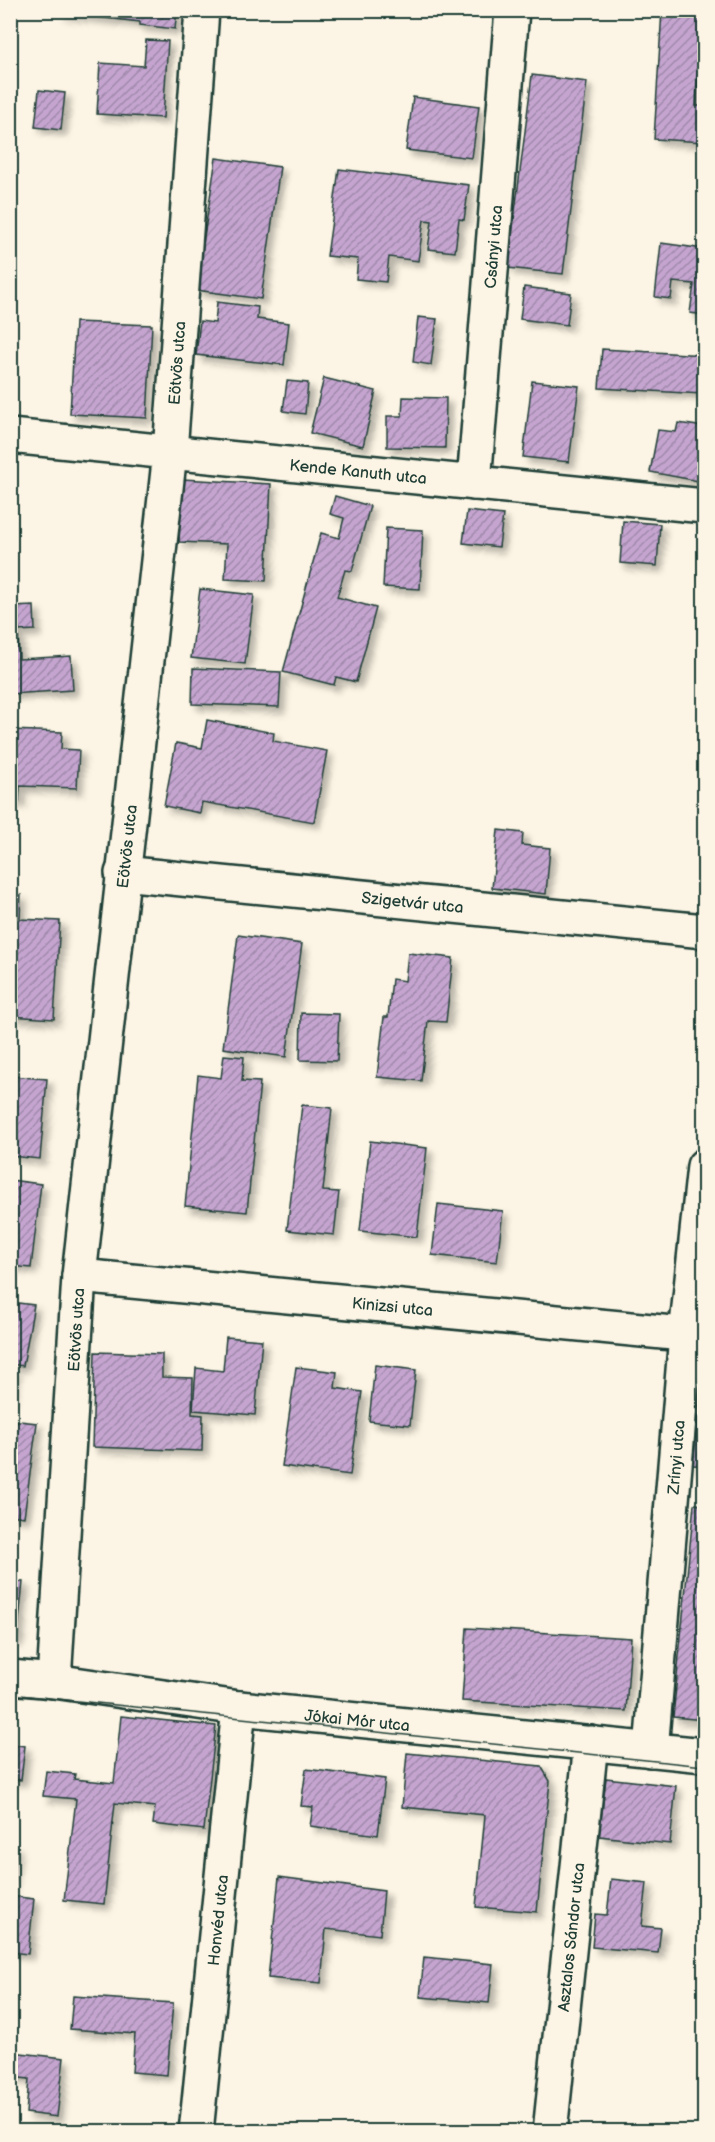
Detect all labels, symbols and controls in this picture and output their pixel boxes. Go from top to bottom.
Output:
street label: Csányi utca [482,204,507,289]
street label: Eötvös utca [165,321,190,406]
street label: Kende Kanuth utca [289,456,428,489]
street label: Eötvös utca [114,804,142,889]
street label: Szigetvár utca [361,889,464,918]
street label: Eötvös utca [65,1287,89,1372]
street label: Kinizsi utca [351,1294,434,1321]
street label: Zrínyi utca [665,1419,690,1496]
street label: Jókai Mór utca [303,1707,411,1736]
street label: Asztalos Sándor utca [555,1862,589,2013]
street label: Honvéd utca [205,1874,233,1967]

